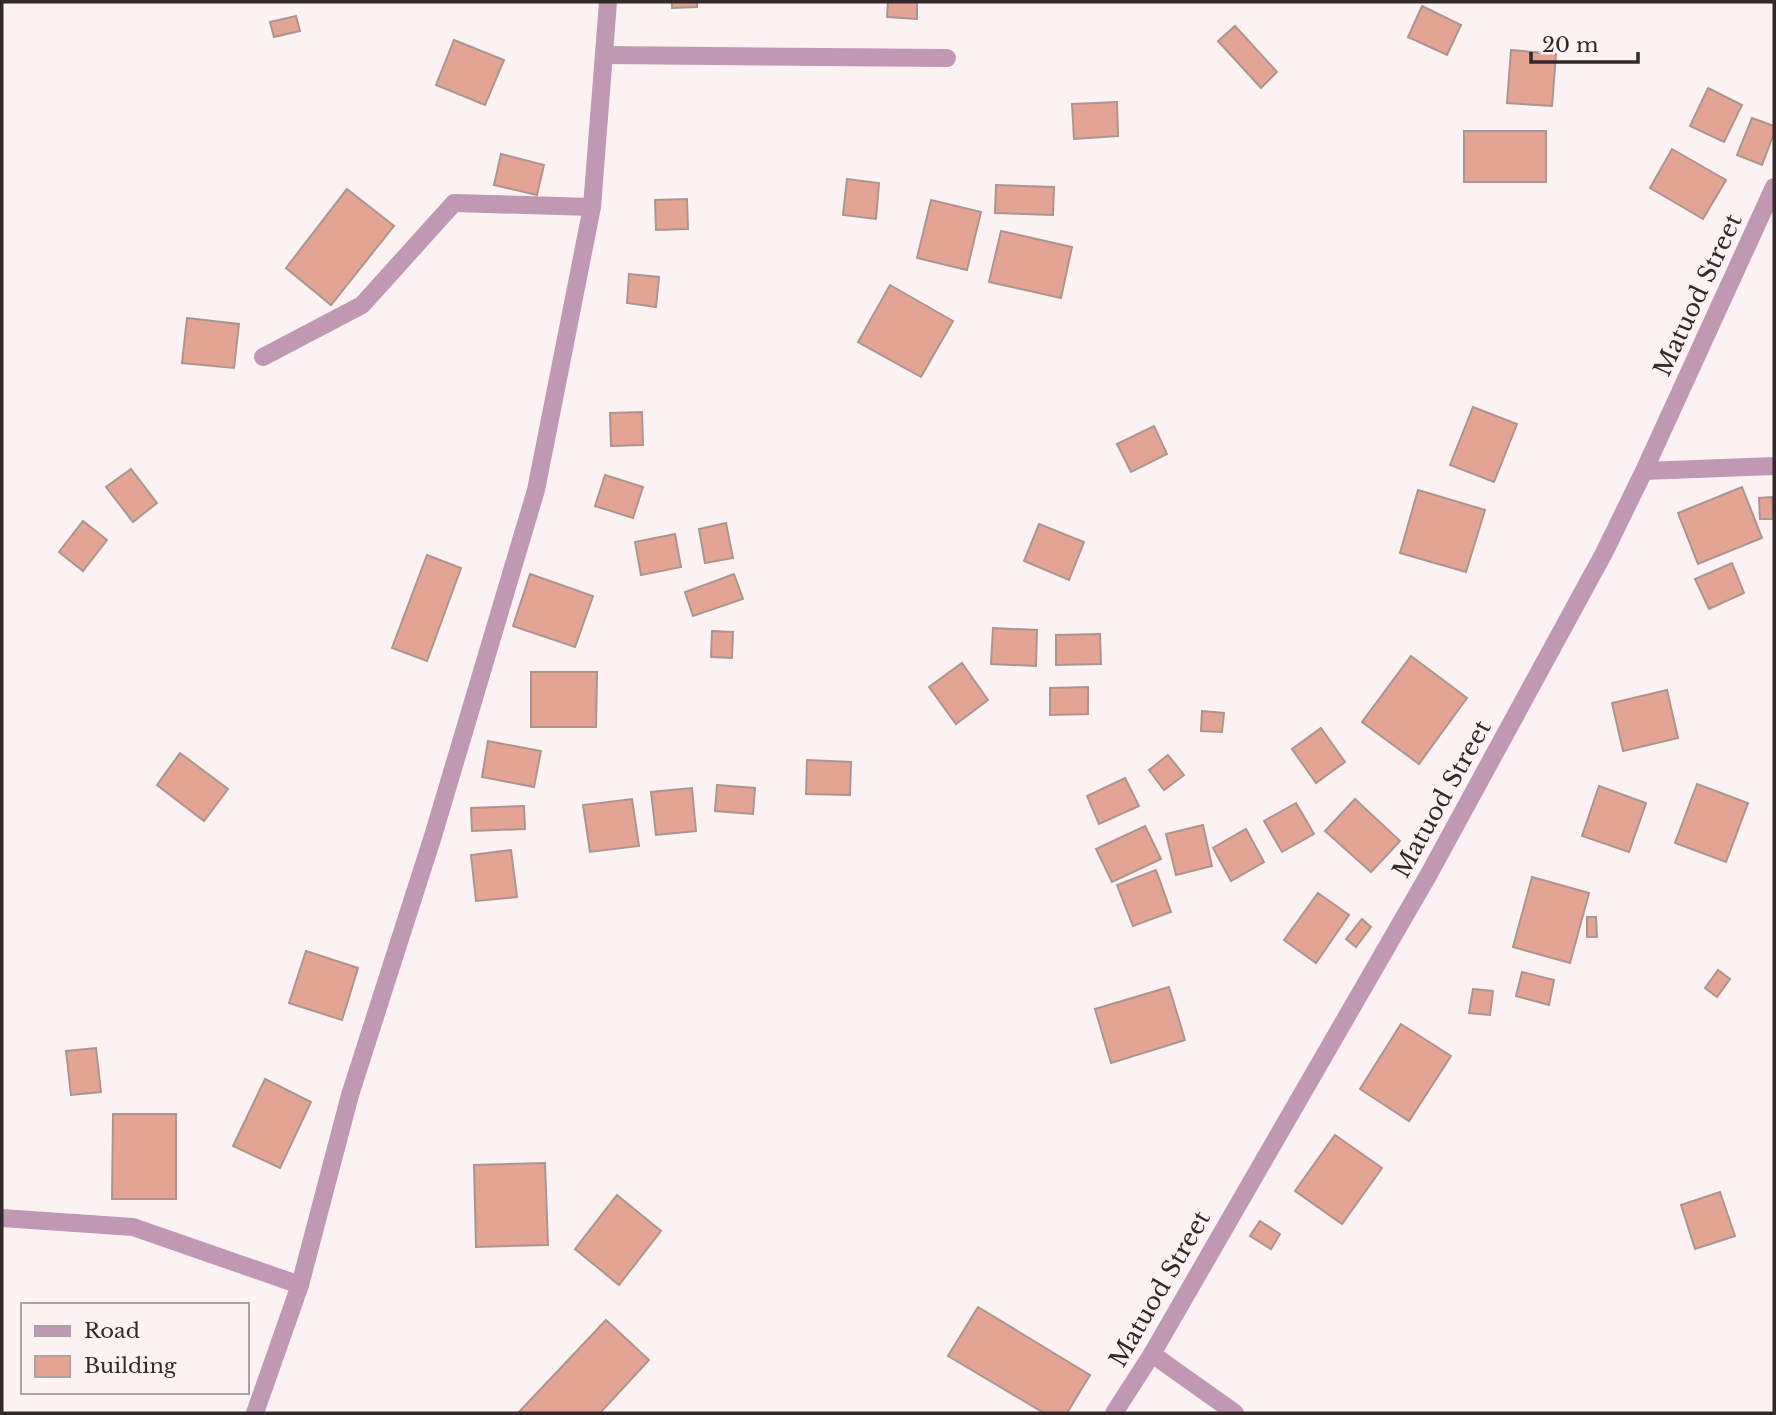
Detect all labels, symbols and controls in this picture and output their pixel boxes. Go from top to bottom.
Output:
scale bar [1531,21,1638,65]
text: 20 m [1542,32,1599,58]
street label: Matuod Street [1647,209,1748,380]
street label: Matuod Street [1386,715,1497,883]
street label: Matuod Street [1103,1205,1216,1372]
legend [21,1303,248,1394]
text: Road [84,1318,140,1344]
text: Building [84,1353,177,1379]

